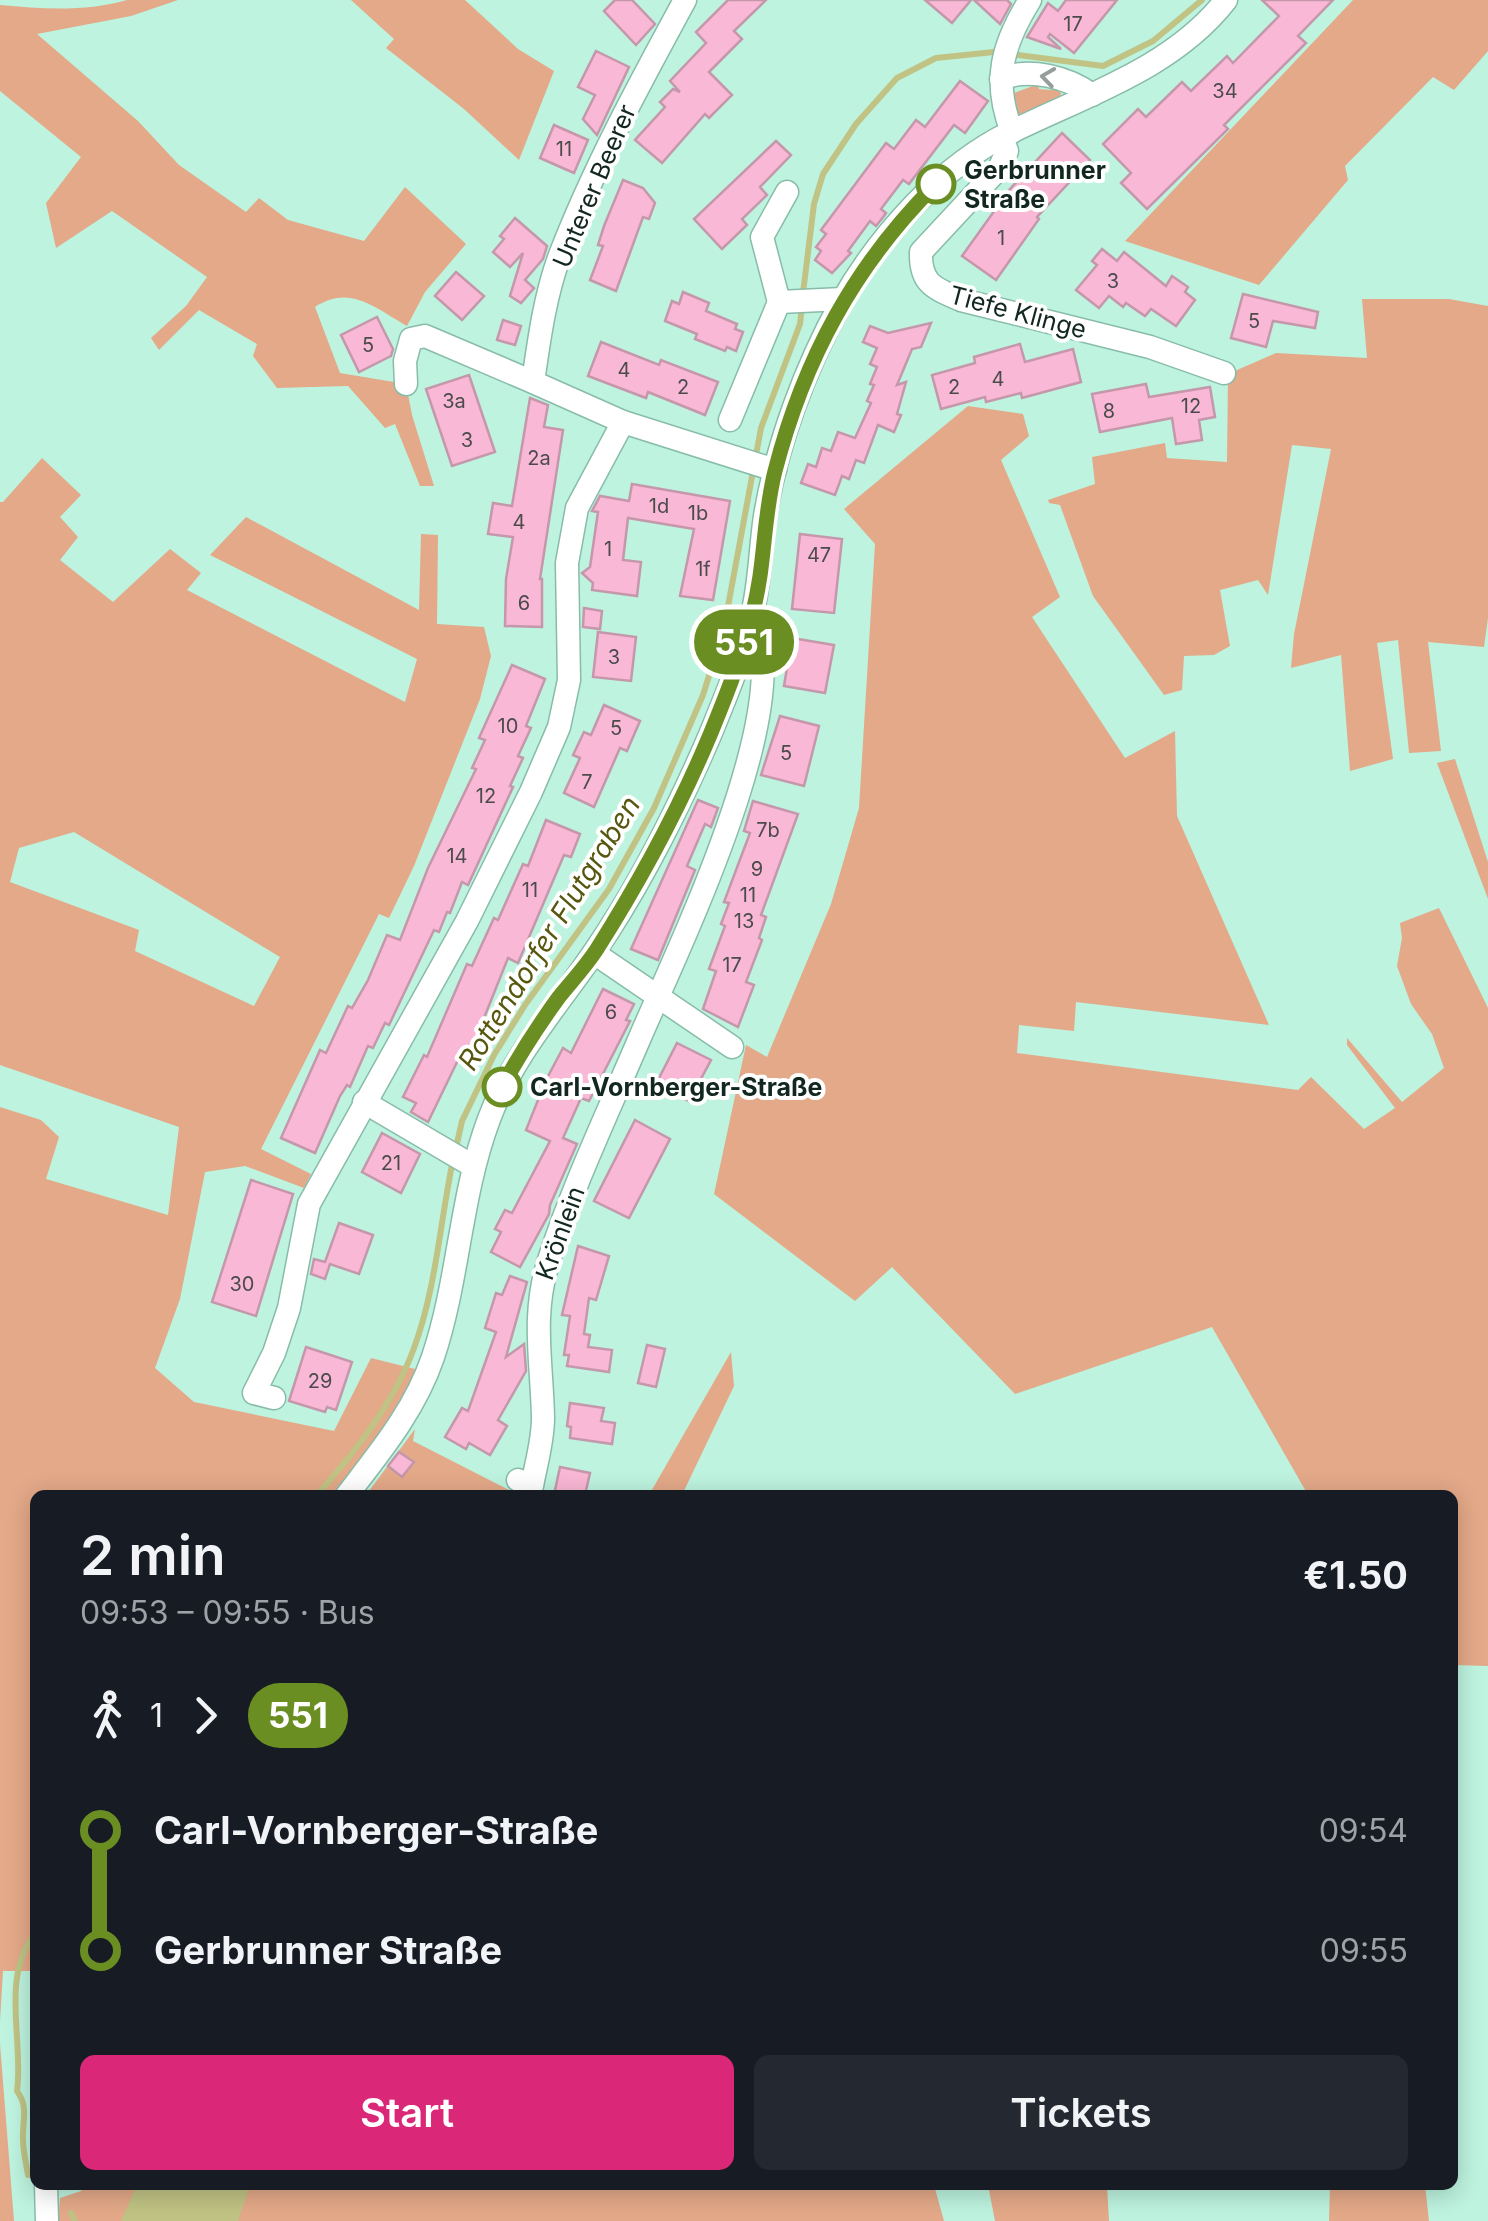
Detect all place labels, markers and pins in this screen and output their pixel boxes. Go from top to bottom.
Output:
place label: Gerbrunner Straße [964,155,1106,214]
marker: Gerbrunner Straße [917,165,955,203]
marker: Carl-Vornberger-Straße [483,1068,521,1106]
place label: Carl-Vornberger-Straße [530,1072,822,1102]

